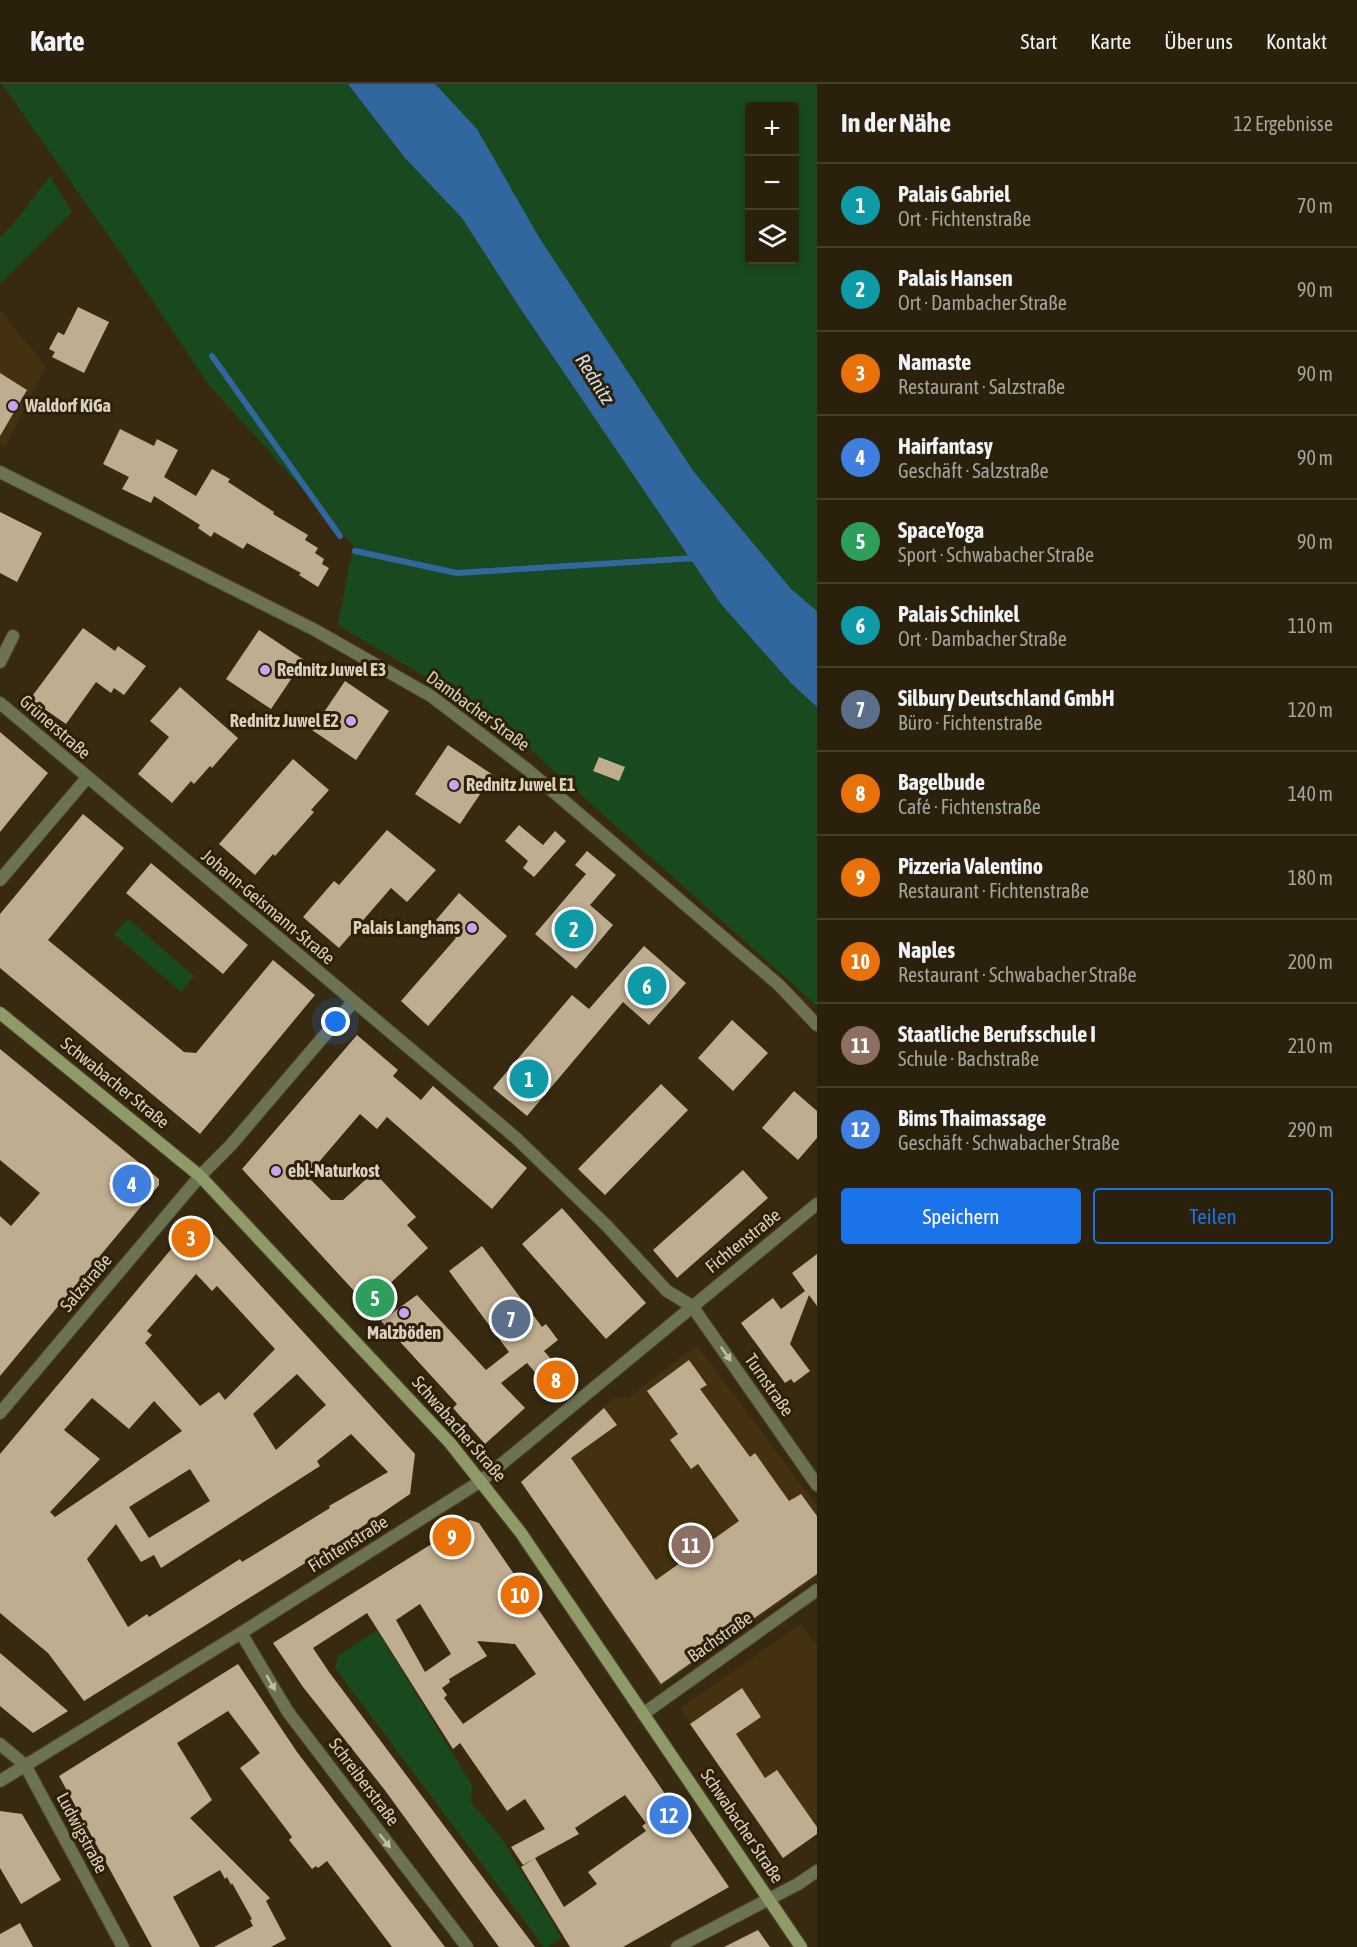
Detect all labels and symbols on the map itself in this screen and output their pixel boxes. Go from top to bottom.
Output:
water label: Rednitz [571,349,620,409]
place label: Waldorf KiGa [24,395,111,416]
marker: Waldorf KiGa [6,399,20,413]
place label: Rednitz Juwel E3 [277,659,386,680]
marker: Rednitz Juwel E3 [258,663,272,677]
street label: Dambacher Straße [423,666,534,755]
street label: Grünerstraße [16,690,95,763]
place label: Rednitz Juwel E2 [230,710,339,731]
marker: Rednitz Juwel E2 [344,714,358,728]
place label: Rednitz Juwel E1 [466,774,575,795]
marker: Rednitz Juwel E1 [447,778,461,792]
street label: Johann-Geismann-Straße [197,845,339,968]
pin: 2 [554,906,594,952]
place label: Palais Langhans [353,917,461,938]
marker: Palais Langhans [465,921,479,935]
pin: 6 [628,964,666,1008]
your location [321,1007,350,1036]
street label: Schwabacher Straße [57,1033,174,1133]
pin: 1 [510,1056,548,1102]
place label: ebl-Naturkost [288,1160,381,1181]
pin: 4 [112,1162,152,1206]
marker: ebl-Naturkost [269,1164,283,1178]
street label: Fichtenstraße [701,1204,784,1277]
pin: 3 [172,1216,210,1260]
street label: Salzstraße [56,1250,116,1316]
pin: 5 [356,1276,394,1320]
pin: 7 [492,1296,530,1342]
marker: Malzböden [397,1306,411,1320]
place label: Malzböden [367,1322,441,1343]
one-way arrow [720,1346,732,1362]
street label: Turnstraße [740,1350,798,1420]
pin: 8 [536,1358,576,1402]
street label: Schwabacher Straße [408,1372,511,1486]
street label: Fichtenstraße [304,1511,392,1576]
pin: 9 [432,1514,472,1560]
pin: 11 [672,1522,710,1568]
pin: 10 [500,1572,540,1618]
street label: Bachstraße [683,1607,756,1666]
one-way arrow [266,1675,276,1692]
street label: Schreiberstraße [325,1734,404,1830]
street label: Schwabacher Straße [697,1765,788,1887]
street label: Ludwigstraße [52,1789,112,1877]
pin: 12 [650,1792,688,1838]
one-way arrow [379,1833,391,1848]

